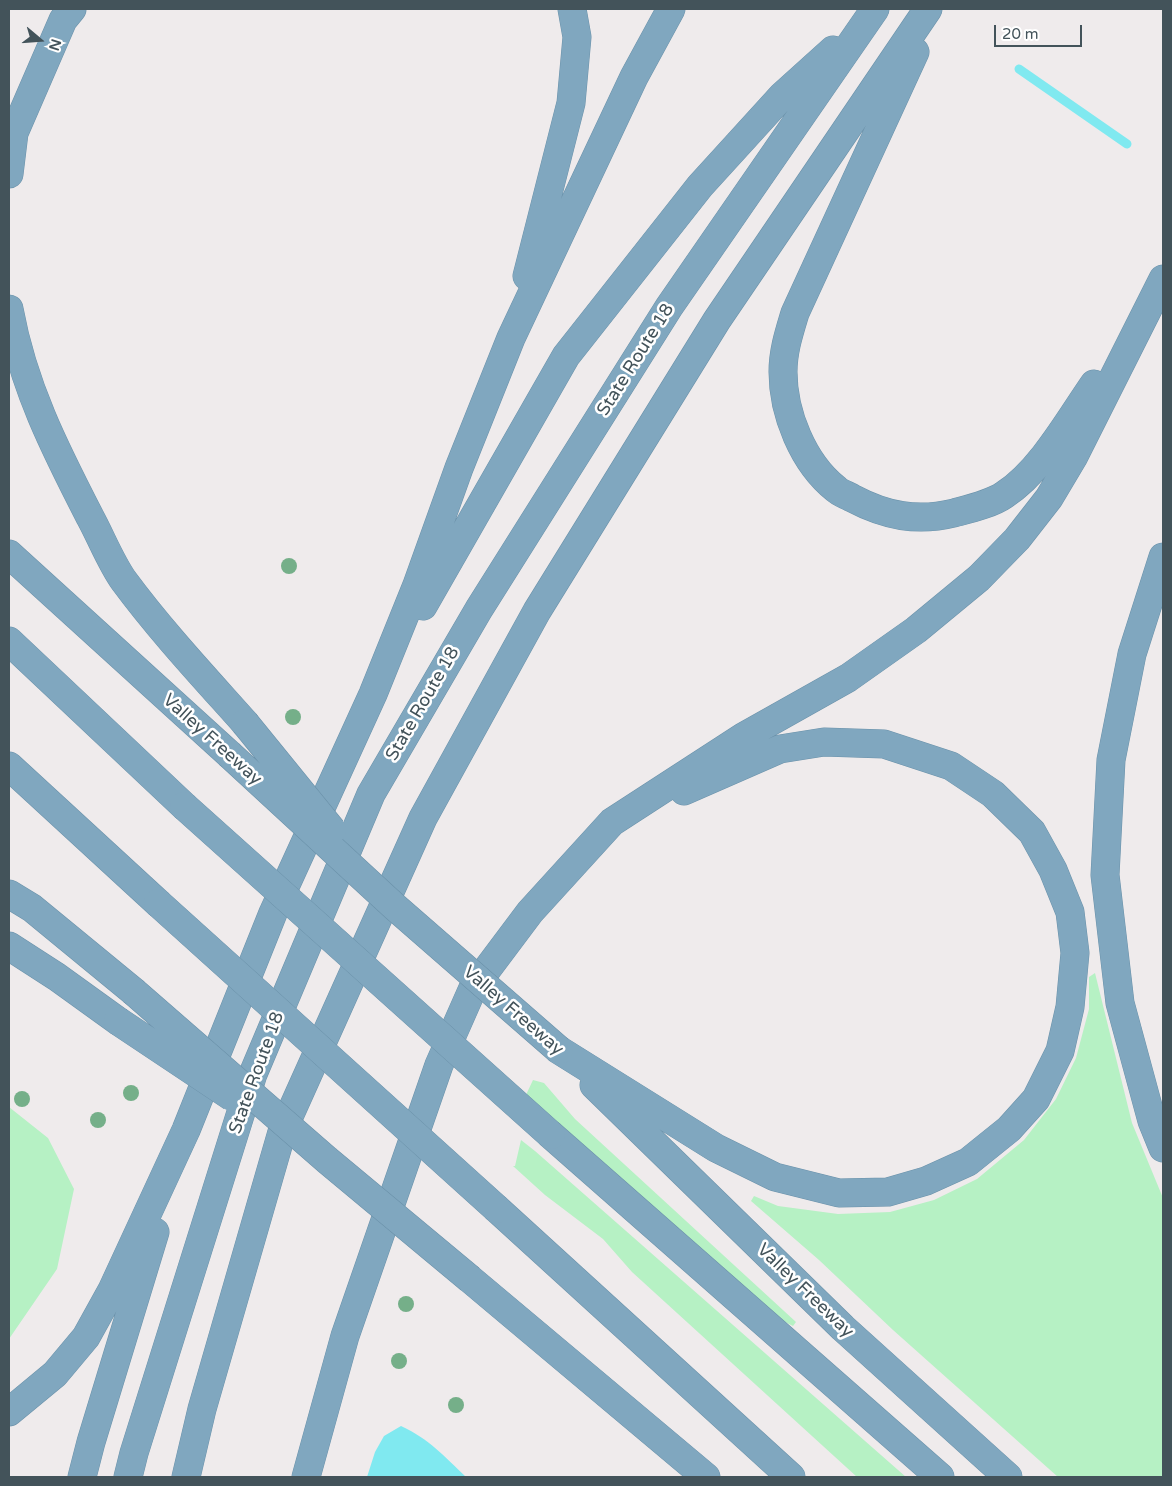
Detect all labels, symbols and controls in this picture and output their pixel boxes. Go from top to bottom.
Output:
north arrow [15,15,65,65]
scale bar [997,15,1084,47]
text: 20 m [1002,25,1039,43]
text: N [45,37,65,53]
street label: State Route 18 [593,300,679,420]
street label: State Route 18 [382,643,464,765]
street label: Valley Freeway [158,690,266,790]
street label: Valley Freeway [458,961,568,1061]
street label: State Route 18 [225,1009,289,1137]
street label: Valley Freeway [752,1239,858,1343]

